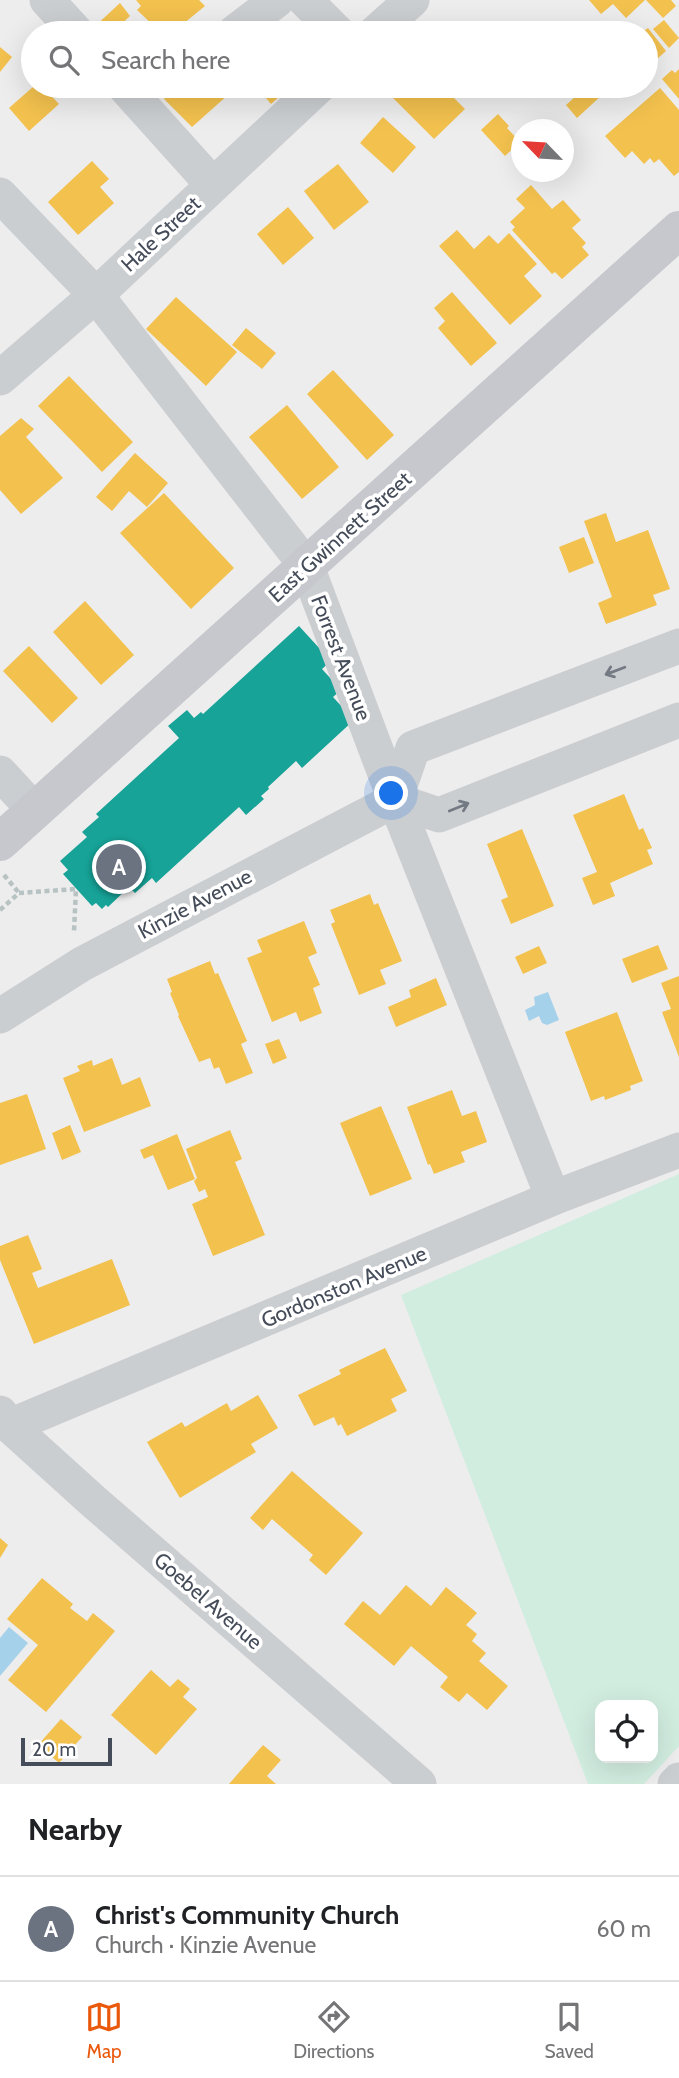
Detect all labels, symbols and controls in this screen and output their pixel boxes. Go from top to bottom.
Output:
search box [21,21,658,98]
icon: search [45,41,83,79]
text: Search here [101,44,230,76]
north arrow [511,119,574,182]
street label: Hale Street [116,191,205,277]
street label: East Gwinnett Street [263,466,416,607]
street label: Forrest Avenue [306,592,377,724]
one-way arrow [605,665,627,678]
your location [374,776,408,810]
one-way arrow [448,799,470,812]
pin: A [96,841,142,893]
street label: Kinzie Avenue [134,863,256,944]
street label: Gordonston Avenue [257,1240,430,1333]
street label: Goebel Avenue [149,1547,268,1654]
map controls [595,1700,658,1763]
button: locate [595,1700,658,1763]
scale bar [21,1735,112,1767]
text: 20 m [32,1738,76,1761]
text: Nearby [28,1811,122,1848]
text: Christ's Community Church [95,1899,399,1931]
text: A [44,1915,58,1943]
text: 60 m [597,1915,651,1943]
text: Church · Kinzie Avenue [95,1931,316,1959]
tab: Map [85,1998,123,2063]
tab: Directions [293,1998,374,2063]
tab: Saved [545,1998,594,2063]

